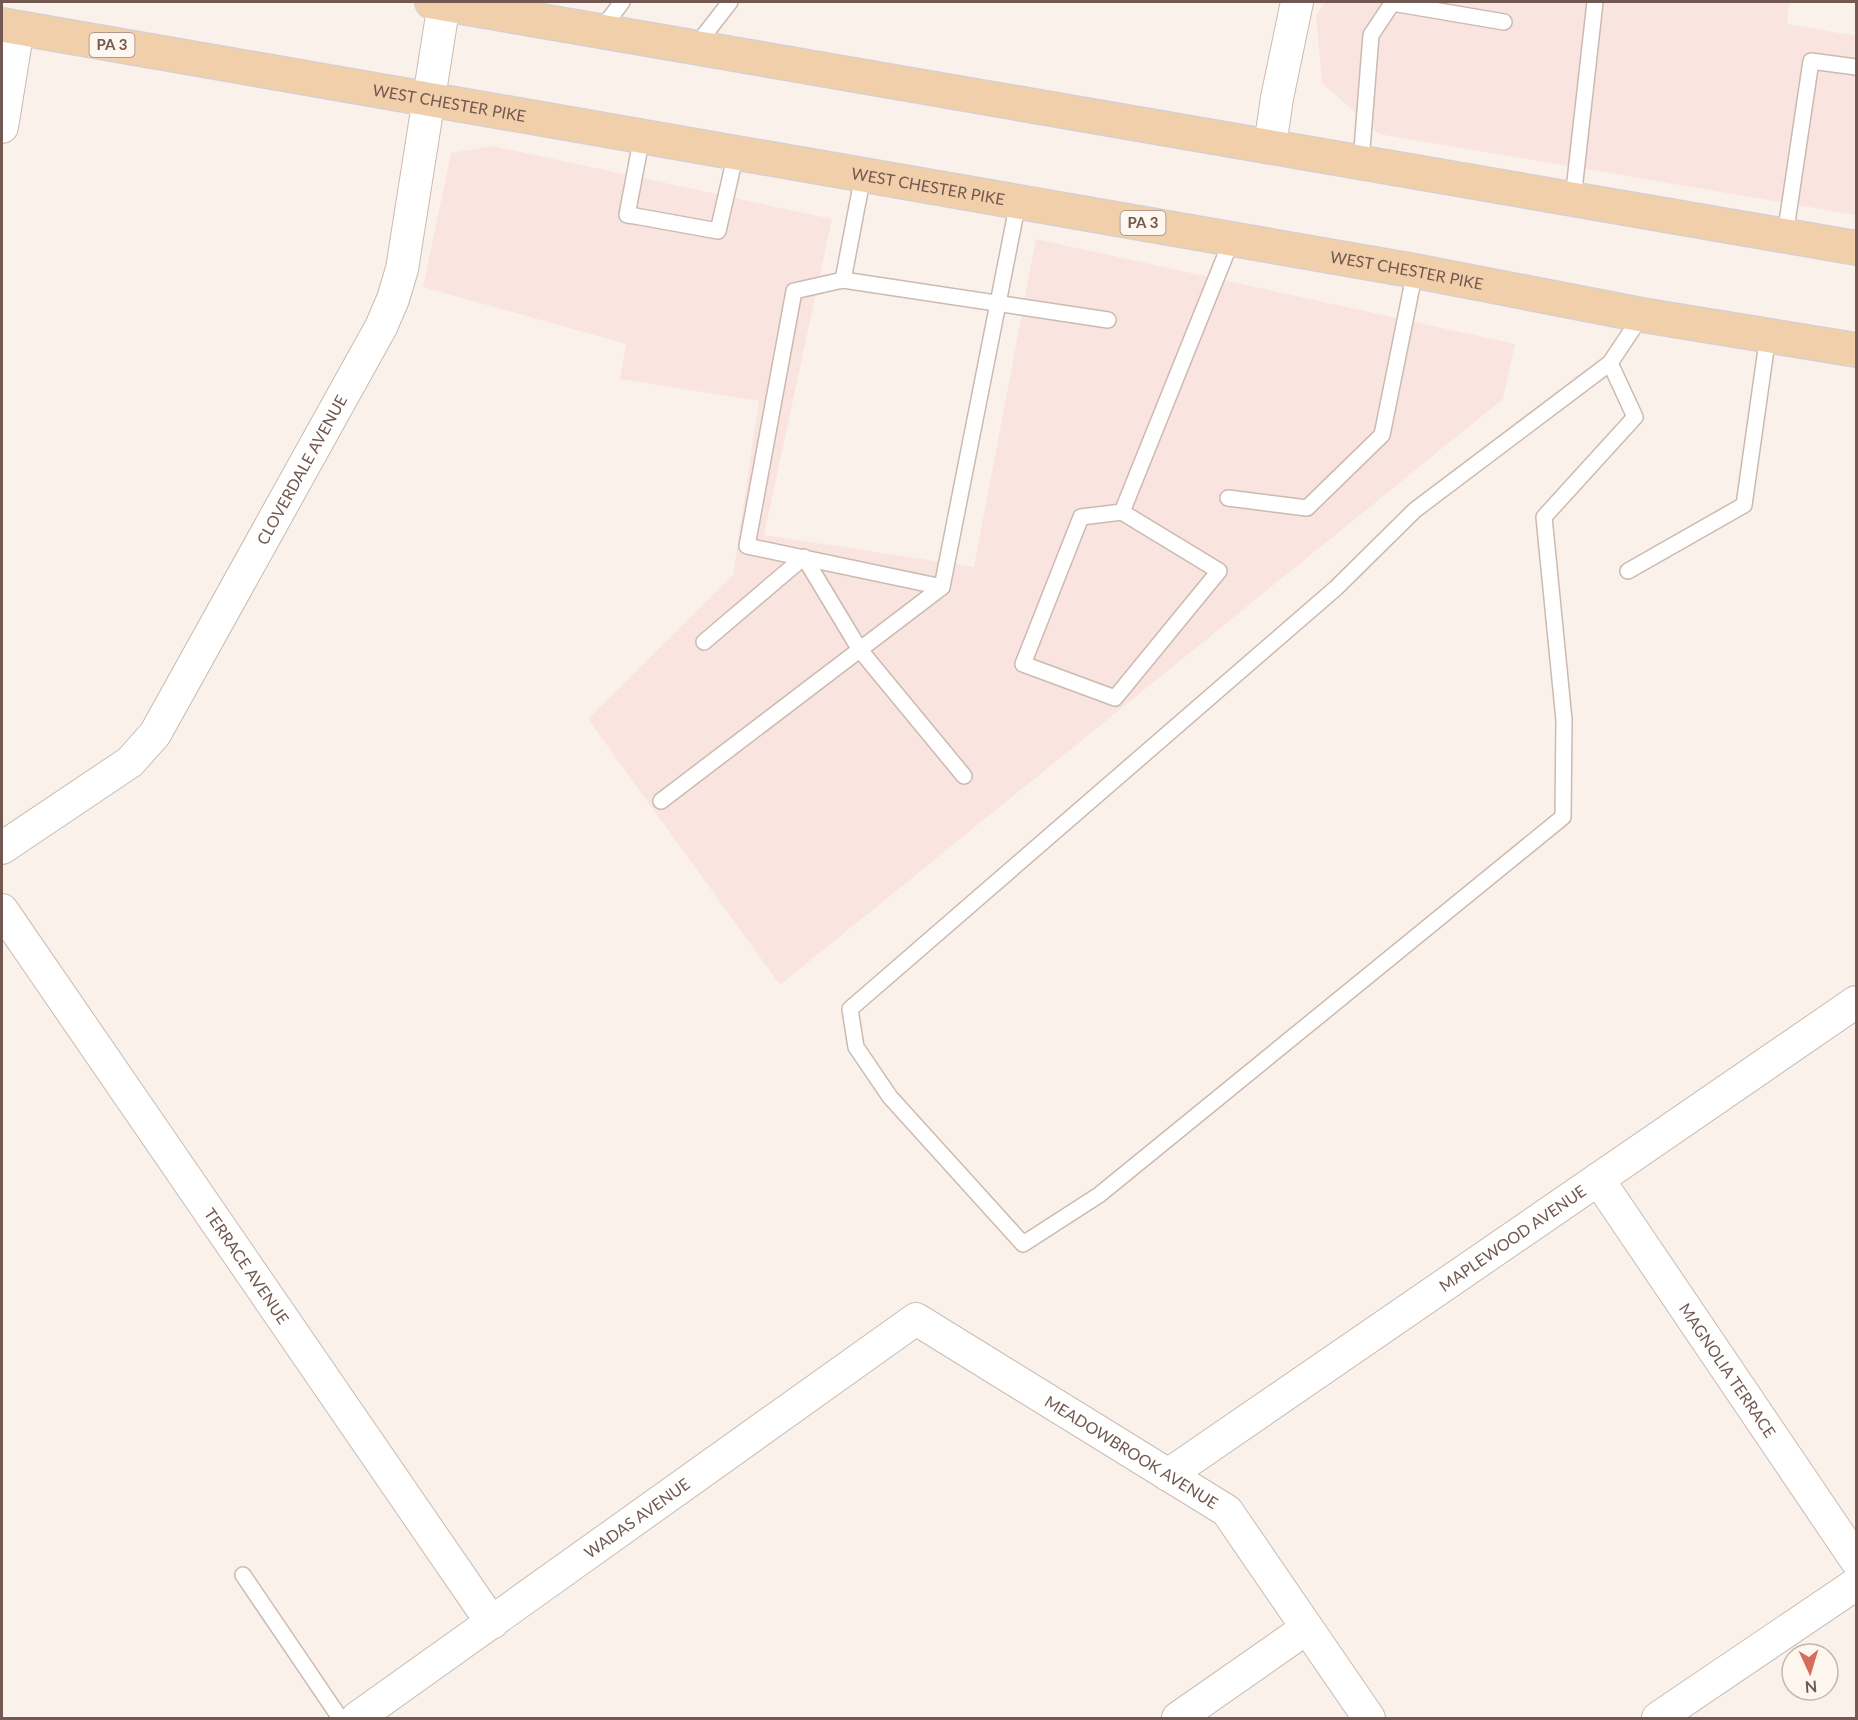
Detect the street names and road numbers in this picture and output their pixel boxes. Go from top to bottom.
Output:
road number: PA 3 [90,33,134,57]
street label: WEST CHESTER PIKE [371,80,527,125]
street label: WEST CHESTER PIKE [850,163,1006,208]
road number: PA 3 [1120,211,1166,235]
street label: WEST CHESTER PIKE [1329,246,1485,293]
street label: CLOVERDALE AVENUE [252,391,350,548]
street label: MAPLEWOOD AVENUE [1435,1181,1589,1295]
street label: TERRACE AVENUE [201,1204,293,1327]
street label: MAGNOLIA TERRACE [1676,1299,1780,1441]
street label: MEADOWBROOK AVENUE [1042,1391,1222,1512]
street label: WADAS AVENUE [580,1474,693,1562]

